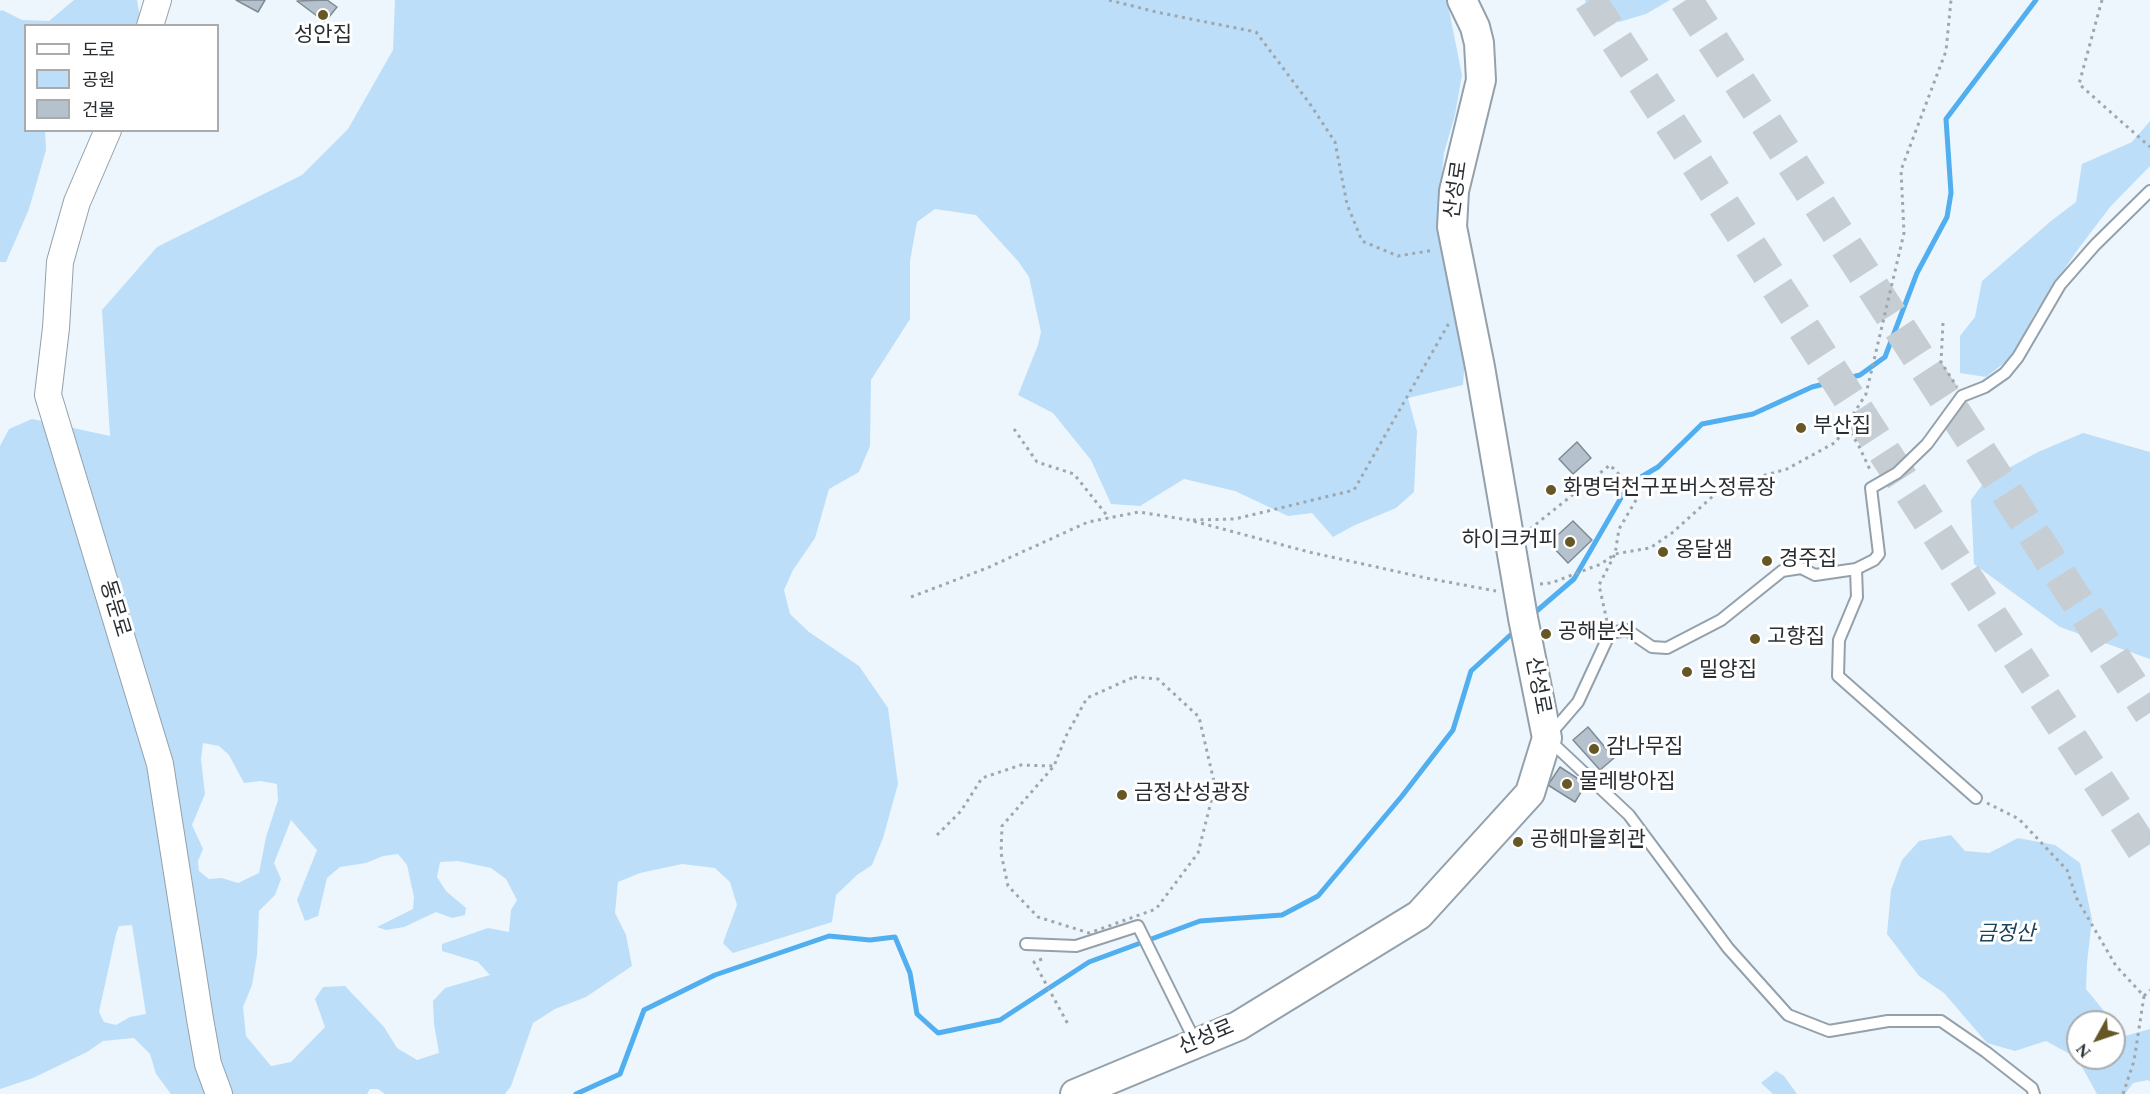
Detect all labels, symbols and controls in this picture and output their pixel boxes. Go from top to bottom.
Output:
marker: 성안집 [316,8,330,22]
legend [24,24,219,132]
place label: 성안집 [294,24,352,50]
text: 도로 [82,37,115,64]
text: 공원 [82,67,115,94]
text: 건물 [82,97,115,124]
street label: 산성로 [1441,160,1475,220]
place label: 부산집 [1813,415,1871,441]
marker: 부산집 [1794,421,1808,435]
place label: 화명덕천구포버스정류장 [1563,477,1776,503]
marker: 화명덕천구포버스정류장 [1544,483,1558,497]
place label: 하이크커피 [1461,529,1558,555]
marker: 하이크커피 [1563,535,1577,549]
place label: 옹달샘 [1675,539,1733,565]
marker: 옹달샘 [1656,545,1670,559]
place label: 경주집 [1779,548,1837,574]
marker: 경주집 [1760,554,1774,568]
street label: 동문로 [92,578,134,640]
place label: 공해분식 [1558,621,1635,647]
place label: 고향집 [1767,626,1825,652]
marker: 공해분식 [1539,627,1553,641]
marker: 고향집 [1748,632,1762,646]
street label: 산성로 [1518,655,1554,717]
place label: 밀양집 [1699,659,1757,685]
marker: 밀양집 [1680,665,1694,679]
place label: 감나무집 [1606,736,1683,762]
marker: 감나무집 [1587,742,1601,756]
place label: 물레방아집 [1579,771,1676,797]
marker: 물레방아집 [1560,777,1574,791]
place label: 금정산성광장 [1134,782,1250,808]
marker: 금정산성광장 [1115,788,1129,802]
place label: 공해마을회관 [1530,829,1646,855]
marker: 공해마을회관 [1511,835,1525,849]
park label: 금정산 [1977,923,2035,949]
north arrow [2066,1010,2126,1070]
street label: 산성로 [1175,1016,1239,1062]
text: N [2070,1038,2097,1063]

